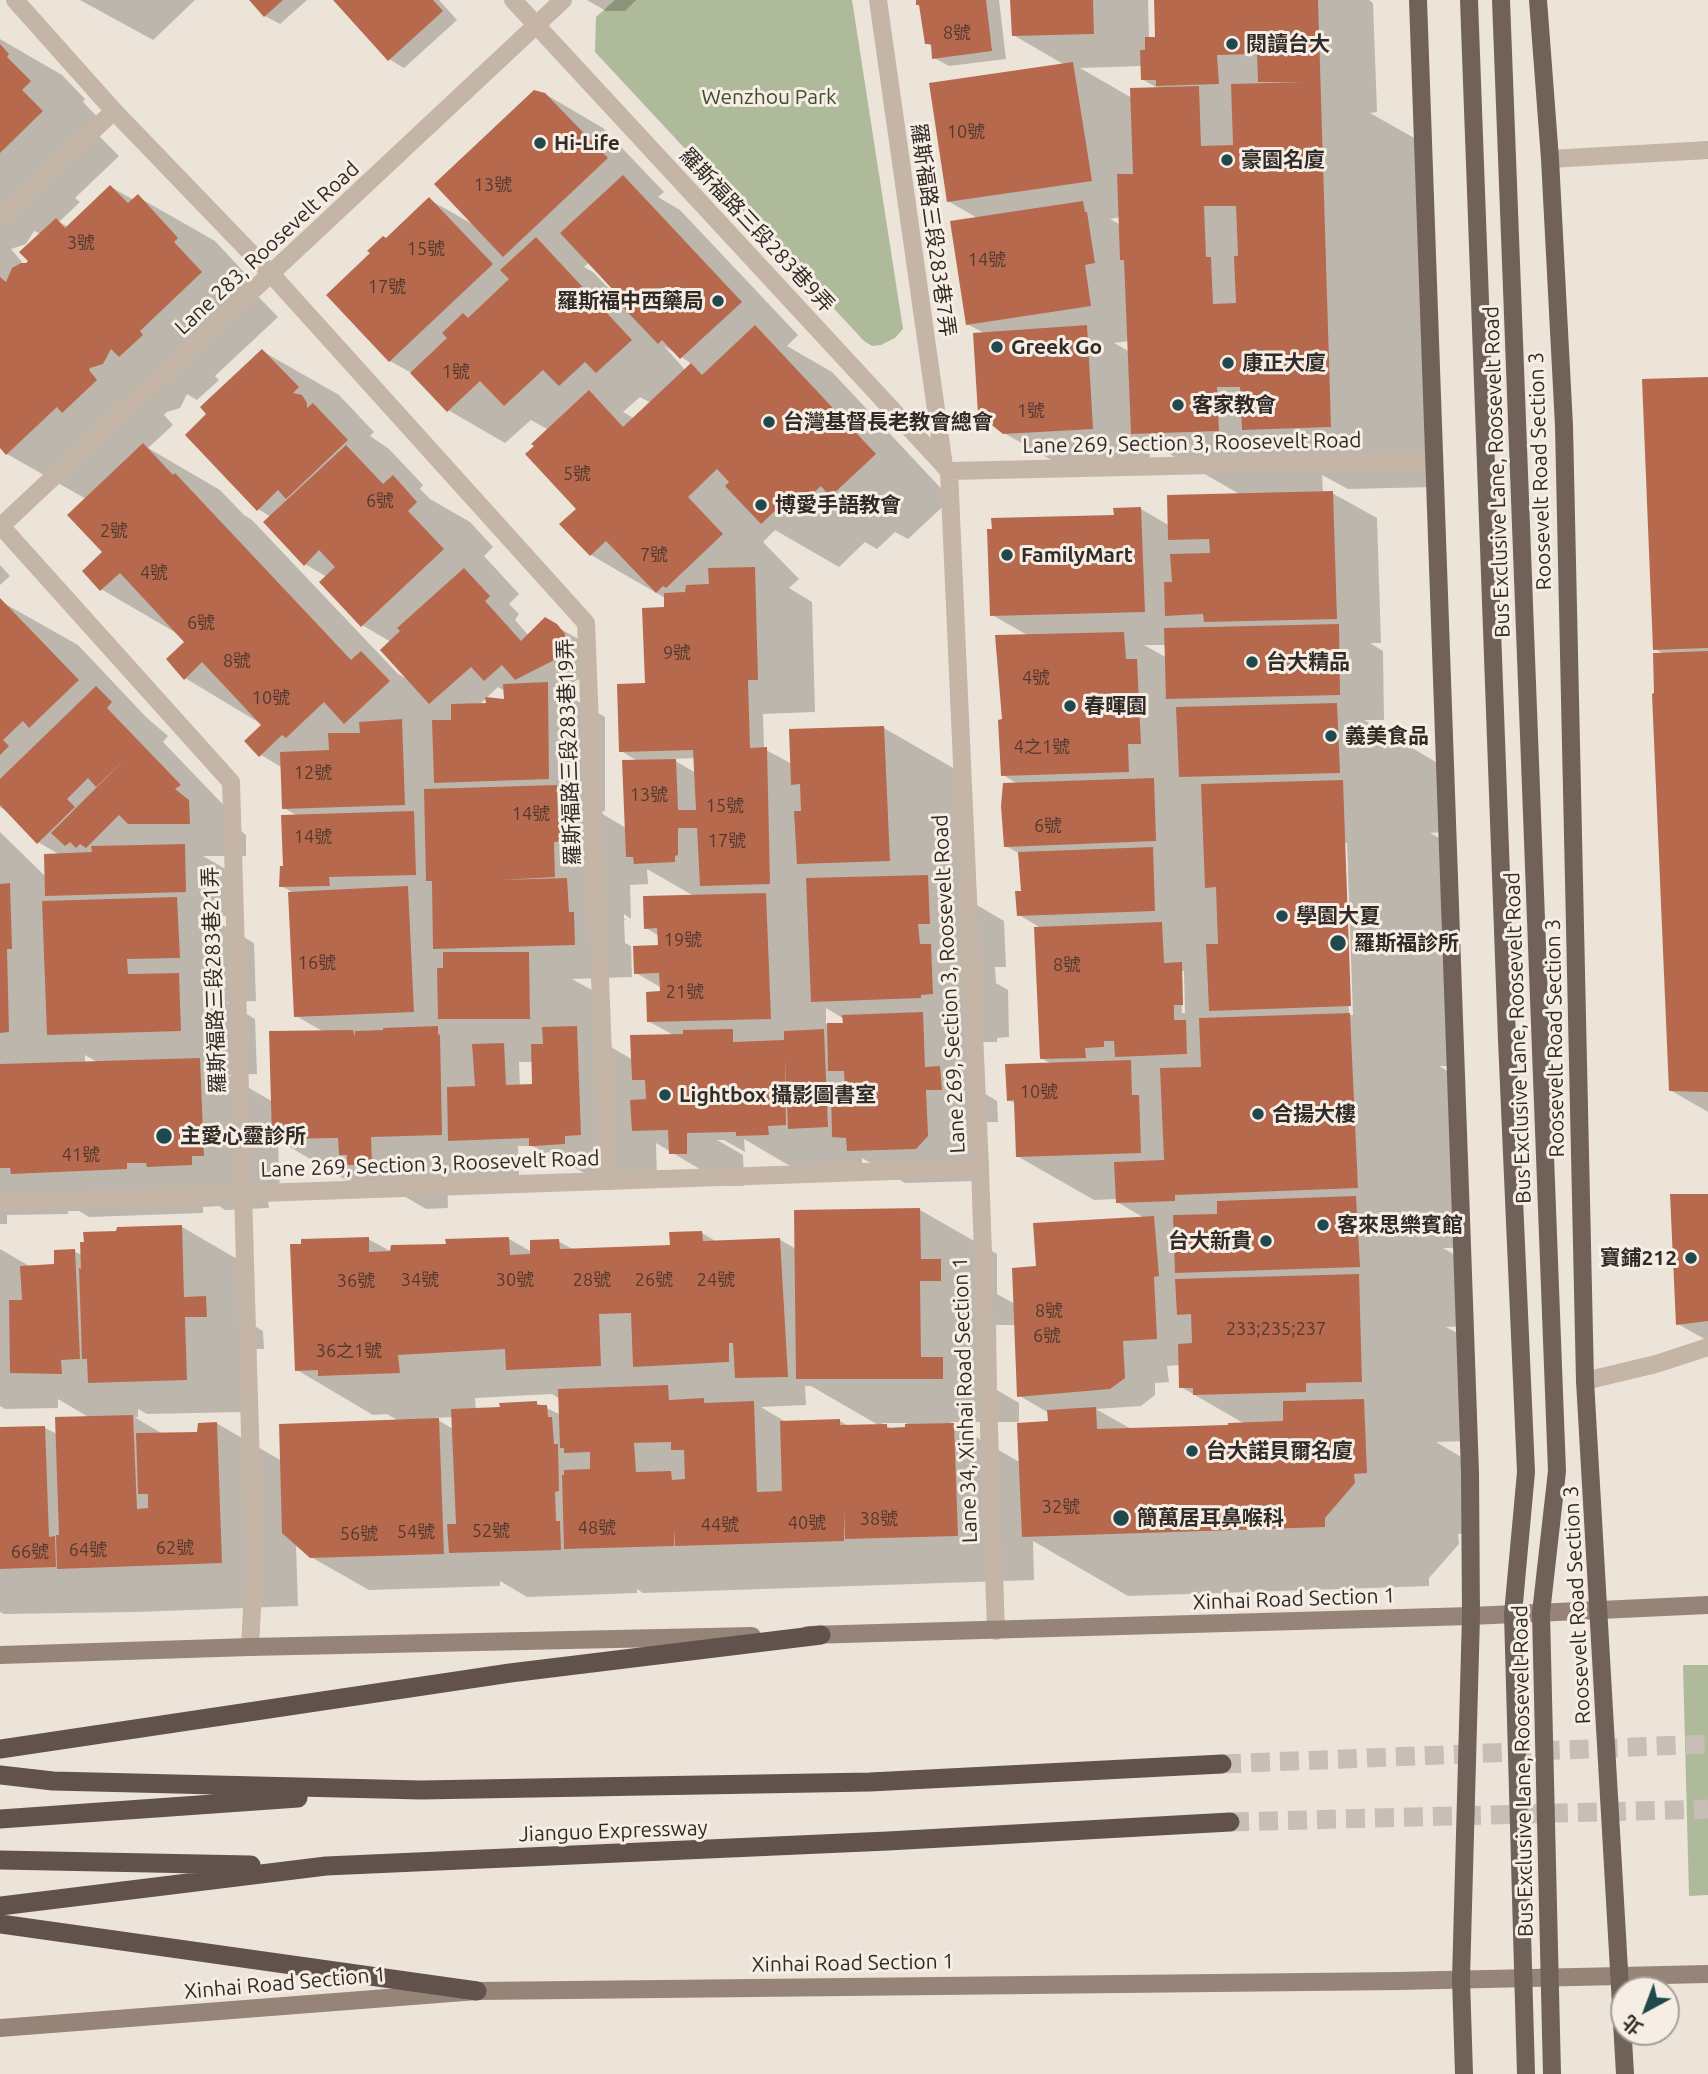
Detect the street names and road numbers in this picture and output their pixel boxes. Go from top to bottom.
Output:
street label: 羅斯福路三段283巷7弄 [906,122,960,338]
street label: 羅斯福路三段283巷9弄 [674,143,840,317]
street label: Lane 283, Roosevelt Road [170,156,364,340]
street label: Bus Exclusive Lane, Roosevelt Road [1479,306,1515,638]
street label: Roosevelt Road Section 3 [1523,351,1557,591]
street label: Lane 269, Section 3, Roosevelt Road [1022,427,1362,459]
street label: 羅斯福路三段283巷19弄 [552,638,586,866]
street label: Lane 269, Section 3, Roosevelt Road [928,814,970,1154]
street label: 羅斯福路三段283巷21弄 [197,866,231,1094]
street label: Bus Exclusive Lane, Roosevelt Road [1500,872,1536,1204]
street label: Roosevelt Road Section 3 [1540,919,1570,1157]
street label: Lane 269, Section 3, Roosevelt Road [260,1145,600,1183]
street label: Lane 34, Xinhai Road Section 1 [947,1257,983,1543]
street label: Roosevelt Road Section 3 [1558,1485,1596,1725]
street label: Xinhai Road Section 1 [1192,1583,1396,1615]
street label: Bus Exclusive Lane, Roosevelt Road [1508,1605,1538,1937]
street label: Jianguo Expressway [518,1815,708,1847]
street label: Xinhai Road Section 1 [751,1949,955,1977]
street label: Xinhai Road Section 1 [183,1962,387,2004]

